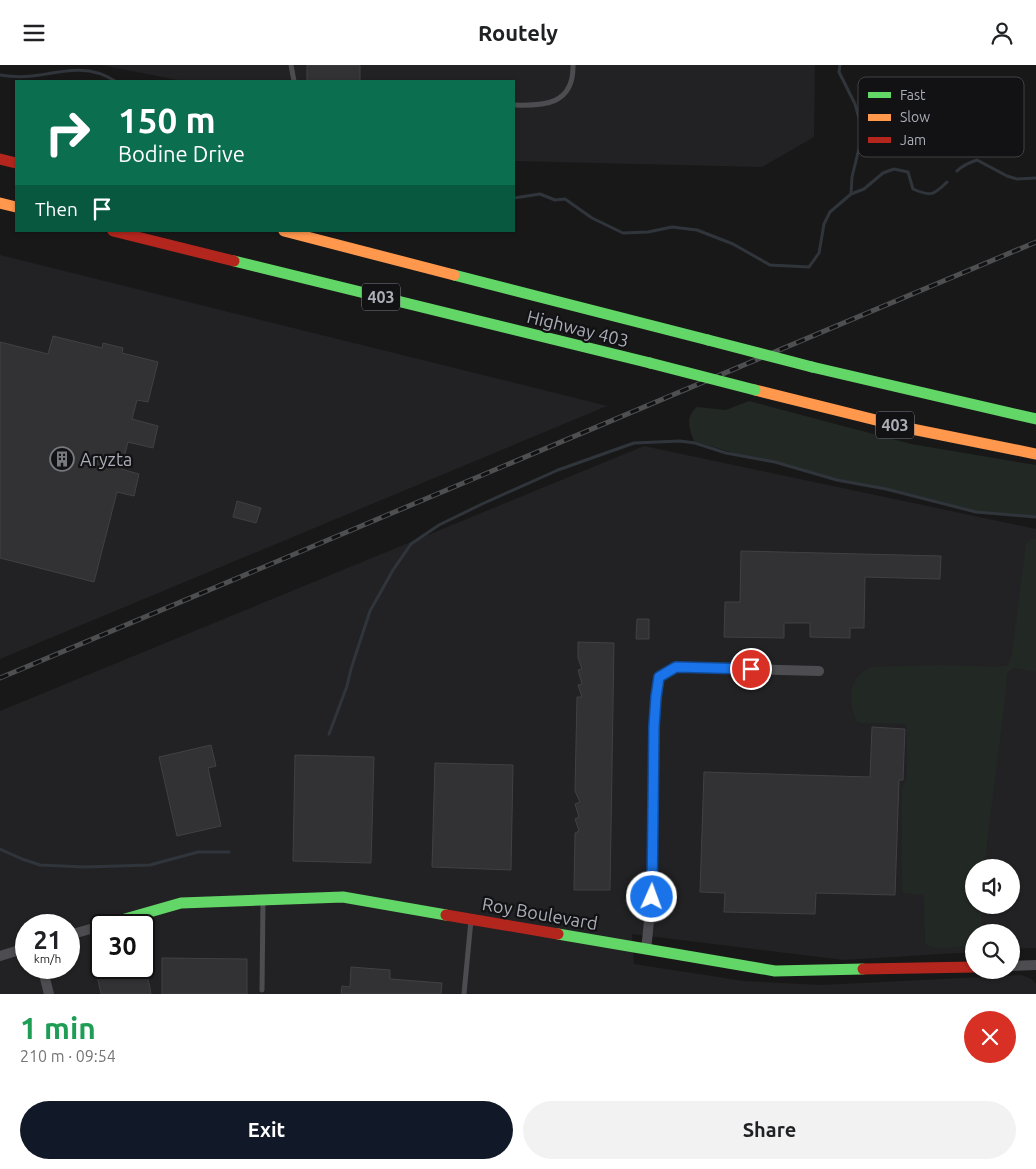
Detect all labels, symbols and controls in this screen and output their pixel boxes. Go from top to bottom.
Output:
icon: menu [20,19,48,47]
icon: person [988,19,1016,47]
text: Routely [478,20,558,45]
legend [858,77,1024,157]
text: Fast [900,87,926,103]
icon: right [35,100,100,165]
text: 150 m [118,100,216,140]
text: Slow [900,109,930,125]
text: Jam [900,132,926,148]
text: Bodine Drive [118,141,245,166]
icon: arrive [88,195,116,223]
text: Then [35,198,78,220]
road number: 403 [362,283,400,311]
street label: Highway 403 [525,306,631,350]
road number: 403 [876,411,914,439]
building icon: Aryzta [49,446,75,472]
place label: Aryzta [80,449,132,469]
pin [730,648,772,690]
icon: arrive [737,655,765,683]
map controls [965,859,1020,979]
button: sound [965,859,1020,914]
position arrow [625,870,677,922]
street label: Roy Boulevard [481,893,599,933]
speed limit sign: 30 [90,914,155,979]
button: search [965,924,1020,979]
text: 21 [33,926,62,954]
text: km/h [34,952,61,965]
text: 1 min [20,1011,96,1045]
button: close [964,1011,1016,1063]
text: 210 m · 09:54 [20,1047,116,1065]
button: Exit [20,1101,513,1159]
button: Share [523,1101,1016,1159]

